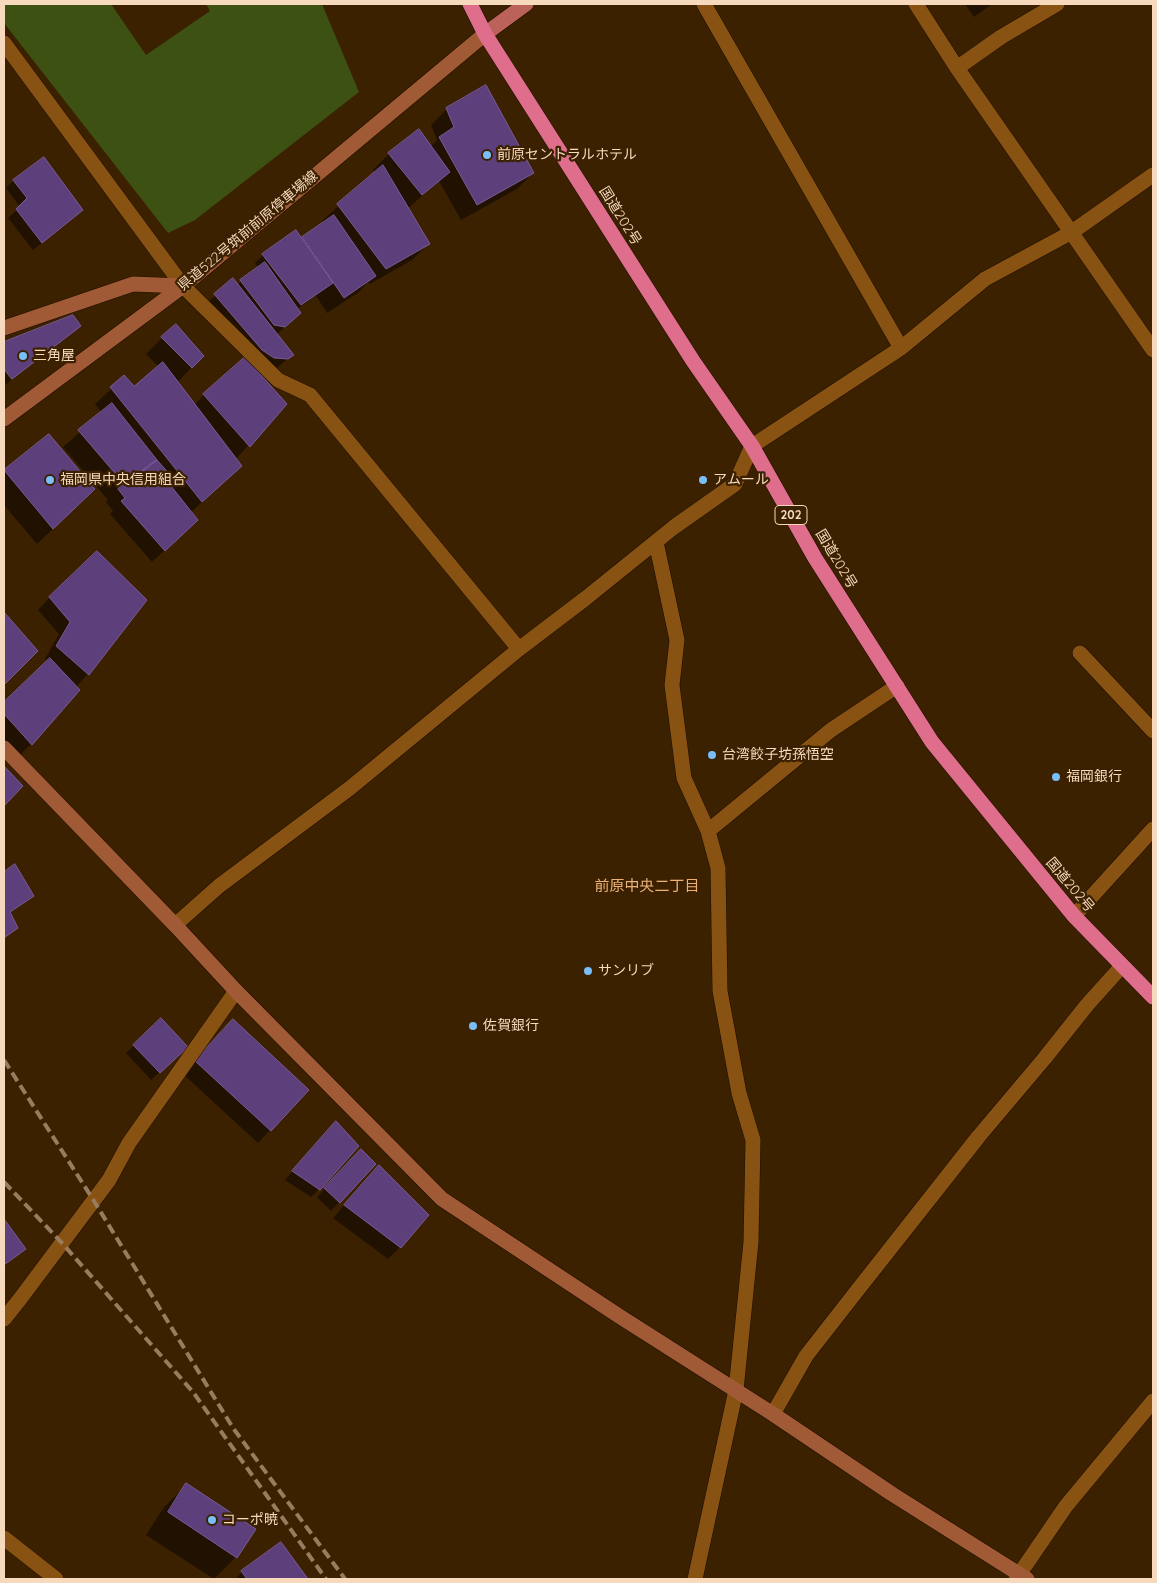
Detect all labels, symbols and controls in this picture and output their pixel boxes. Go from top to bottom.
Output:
place label: 前原セントラルホテル [497,147,637,163]
marker: 前原セントラルホテル [481,149,493,161]
street label: 県道522号筑前前原停車場線 [175,168,321,294]
street label: 国道202号 [595,184,645,248]
place label: 三角屋 [33,348,75,364]
marker: 三角屋 [17,350,29,362]
place label: 福岡県中央信用組合 [60,472,186,488]
place label: アムール [713,472,769,488]
marker: 福岡県中央信用組合 [44,474,56,486]
marker: アムール [697,474,709,486]
road number: 202 [775,506,807,524]
street label: 国道202号 [812,526,860,592]
place label: 台湾餃子坊孫悟空 [722,747,834,763]
marker: 台湾餃子坊孫悟空 [706,749,718,761]
place label: 福岡銀行 [1066,769,1122,785]
marker: 福岡銀行 [1050,771,1062,783]
street label: 国道202号 [1042,854,1098,916]
district label: 前原中央二丁目 [595,877,699,895]
place label: サンリブ [598,963,654,979]
marker: サンリブ [582,965,594,977]
place label: 佐賀銀行 [483,1018,539,1034]
marker: 佐賀銀行 [467,1020,479,1032]
place label: コーポ暁 [222,1512,278,1528]
marker: コーポ暁 [206,1514,218,1526]

